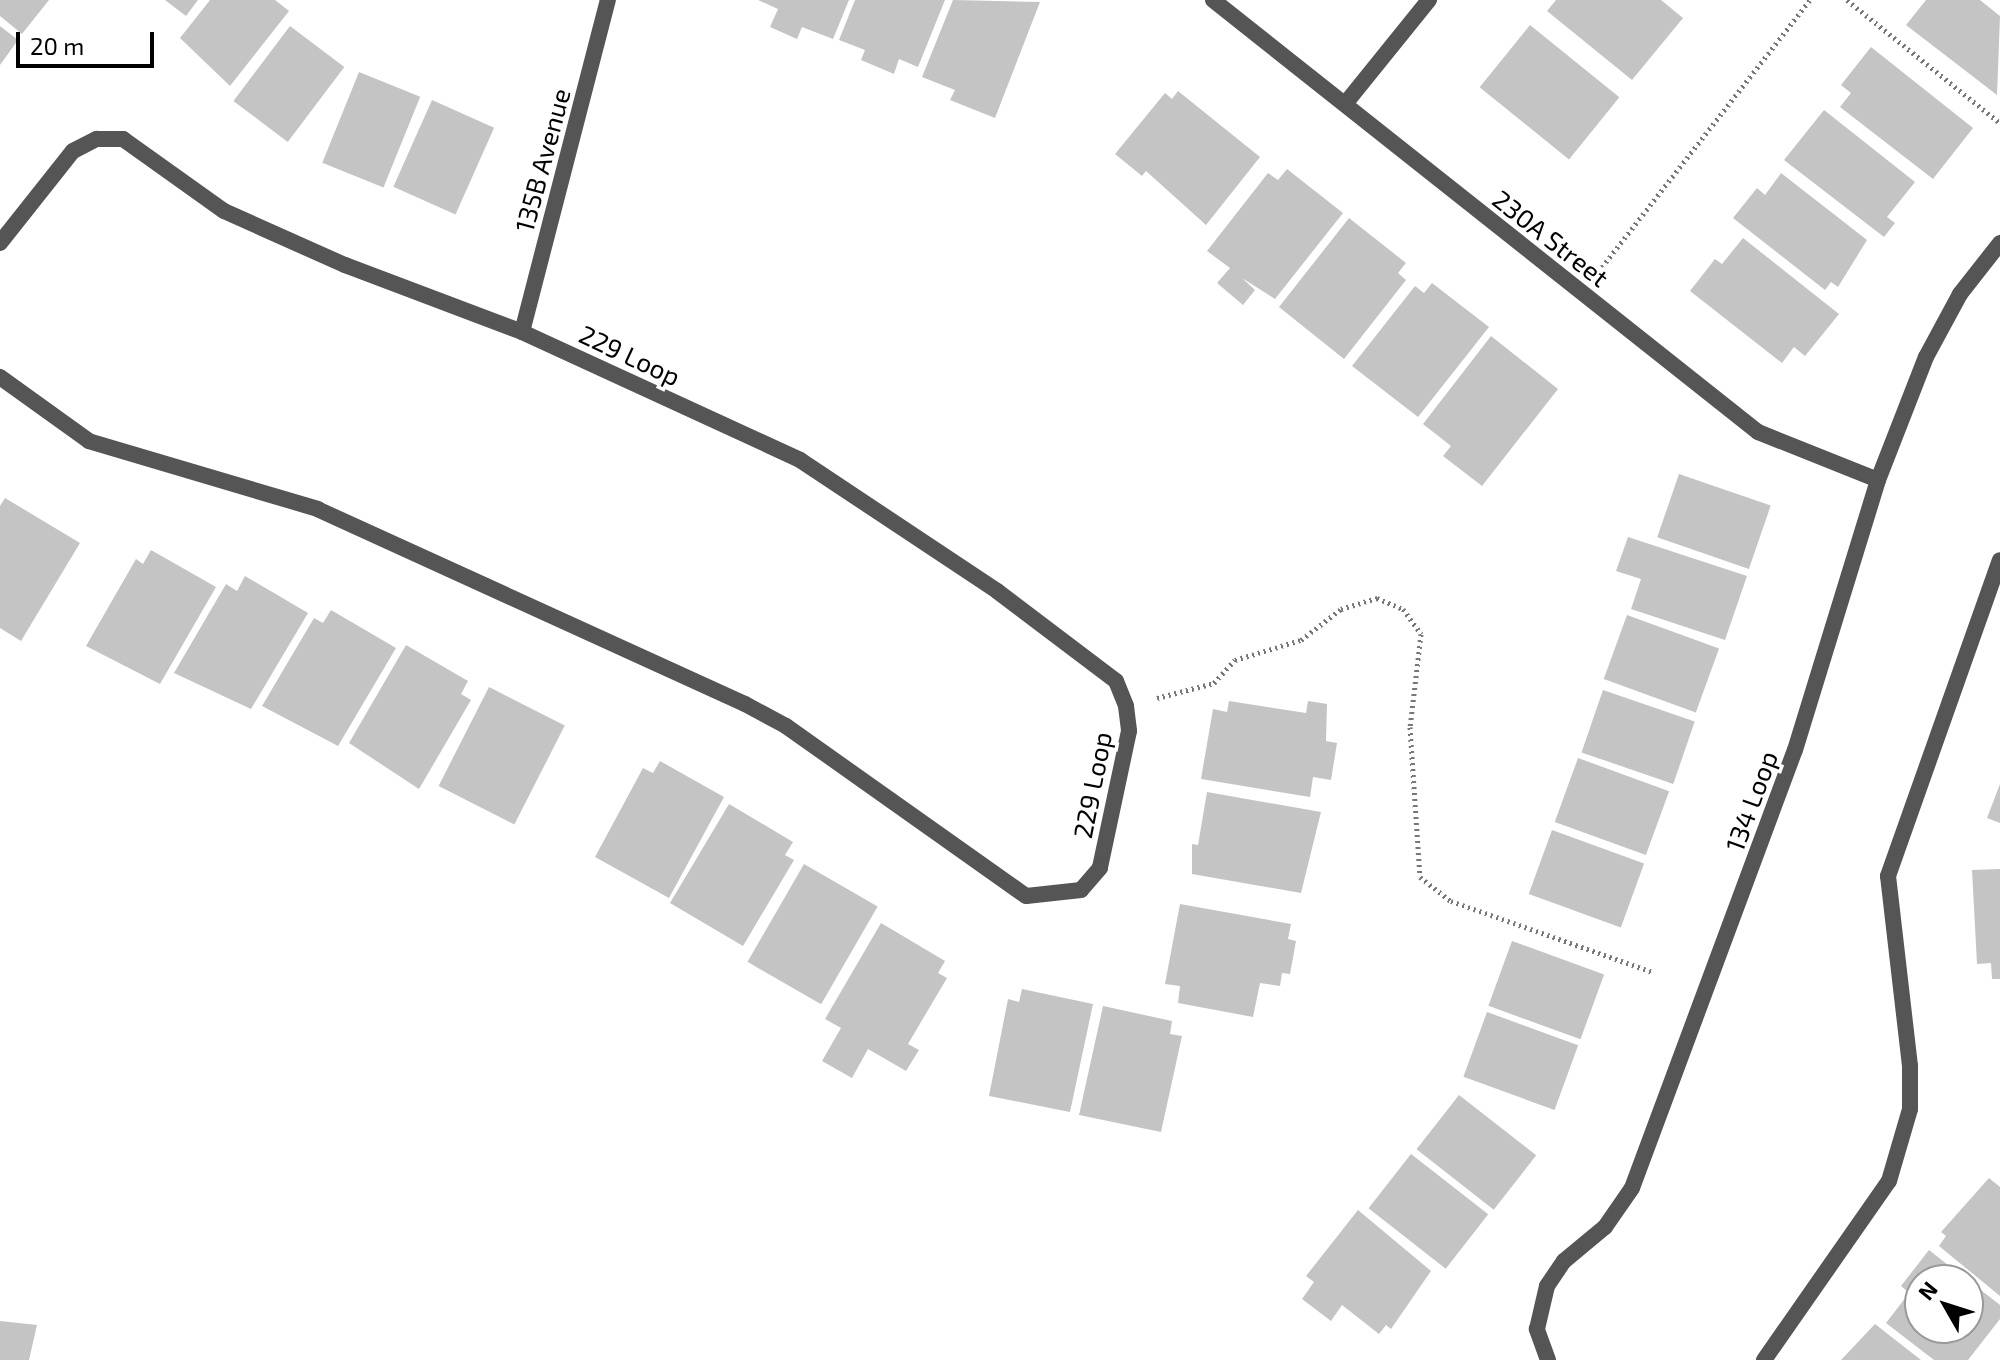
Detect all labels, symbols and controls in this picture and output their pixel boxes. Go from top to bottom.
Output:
scale bar [20,16,158,66]
text: 20 m [30,31,84,60]
street label: 135B Avenue [508,85,576,235]
street label: 230A Street [1487,183,1615,293]
street label: 229 Loop [575,318,685,392]
street label: 229 Loop [1066,729,1118,841]
street label: 134 Loop [1718,747,1784,855]
north arrow [1904,1264,1984,1344]
text: N [1912,1276,1942,1305]

